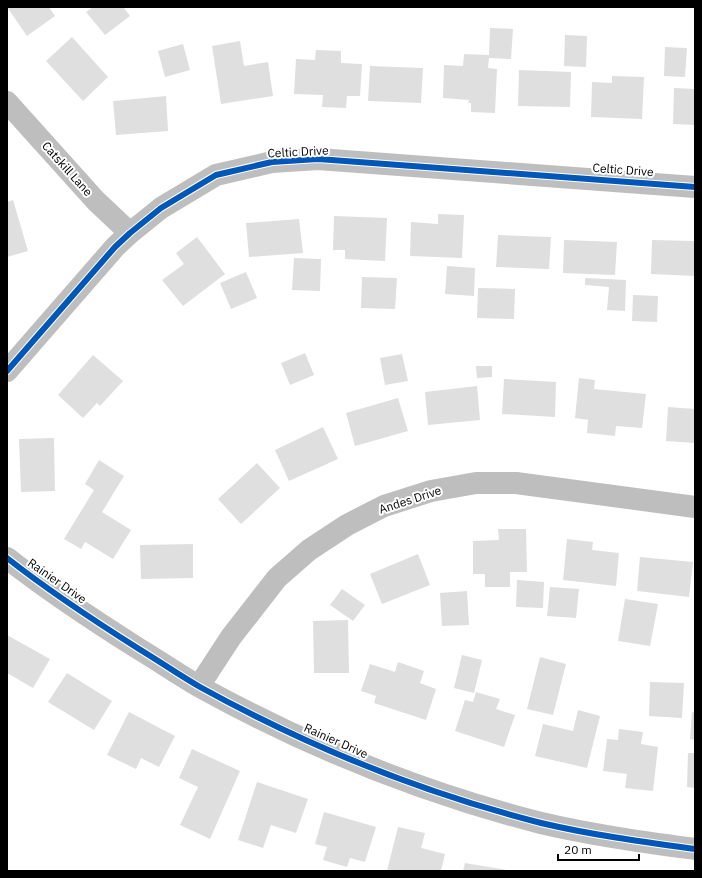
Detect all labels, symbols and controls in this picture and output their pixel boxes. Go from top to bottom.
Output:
street label: Catskill Lane [39,138,96,199]
street label: Celtic Drive [267,142,329,161]
street label: Celtic Drive [592,160,654,179]
street label: Andes Drive [377,482,443,517]
street label: Rainier Drive [25,555,90,607]
street label: Rainier Drive [302,720,371,761]
scale bar [558,836,639,862]
text: 20 m [564,842,592,857]

